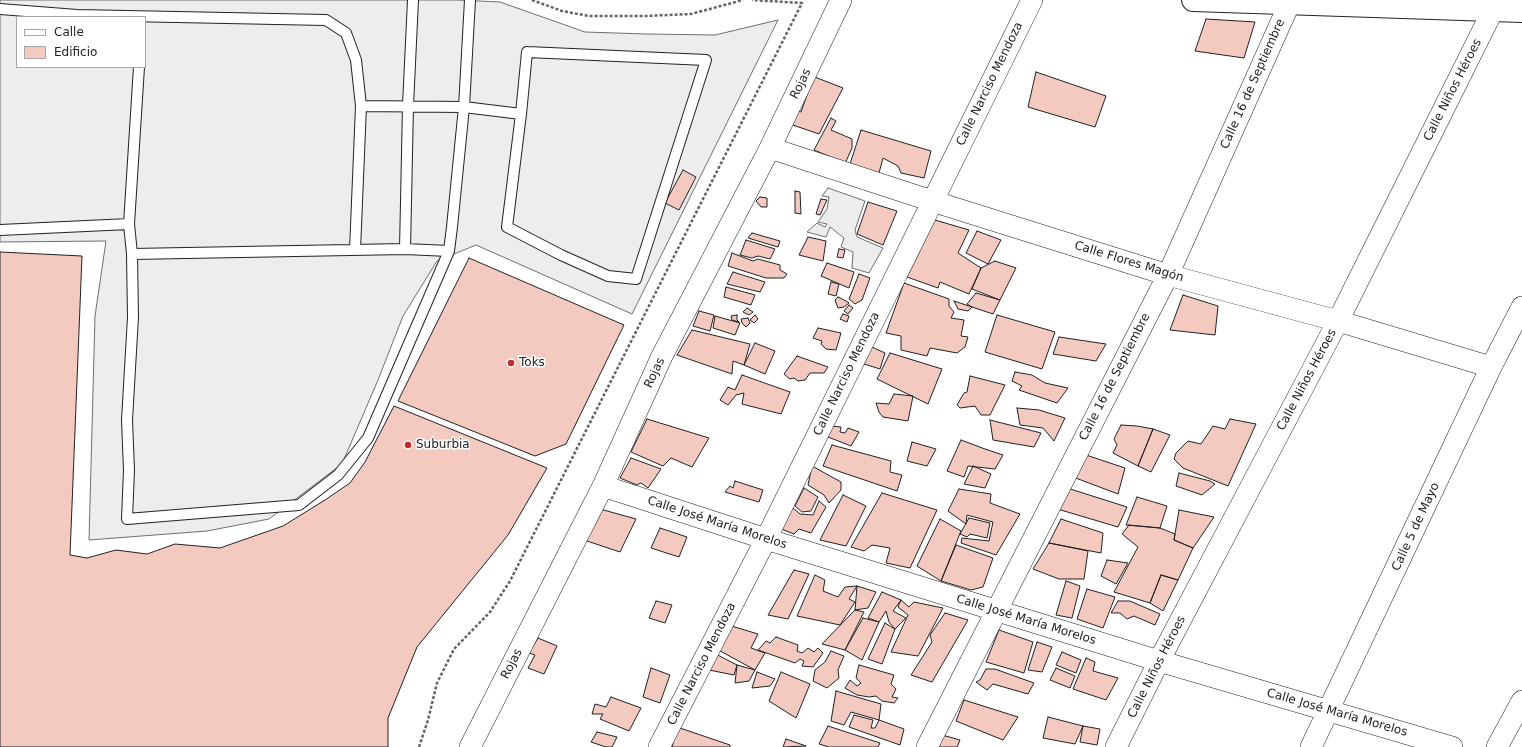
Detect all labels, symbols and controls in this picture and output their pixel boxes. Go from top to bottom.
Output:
legend [16,16,146,68]
street label: Calle 16 de Septiembre [1218,17,1288,151]
street label: Calle Narciso Mendoza [954,20,1026,148]
text: Calle [54,25,84,39]
street label: Calle Niños Héroes [1421,36,1485,144]
text: Edificio [54,45,97,59]
street label: Rojas [787,66,815,102]
street label: Calle Flores Magón [1073,239,1185,285]
street label: Calle Narciso Mendoza [811,310,883,438]
street label: Calle 16 de Septiembre [1077,311,1153,443]
street label: Calle Niños Héroes [1274,327,1340,433]
street label: Rojas [642,355,668,391]
place label: Toks [519,356,545,370]
marker: Toks [506,358,516,368]
place label: Suburbia [416,438,470,452]
marker: Suburbia [403,440,413,450]
street label: Calle 5 de Mayo [1389,480,1443,574]
street label: Calle José María Morelos [645,494,789,552]
street label: Calle José María Morelos [954,592,1098,648]
street label: Calle Narciso Mendoza [665,600,739,728]
street label: Calle Niños Héroes [1125,613,1189,721]
street label: Rojas [498,646,526,682]
street label: Calle José María Morelos [1265,686,1409,740]

